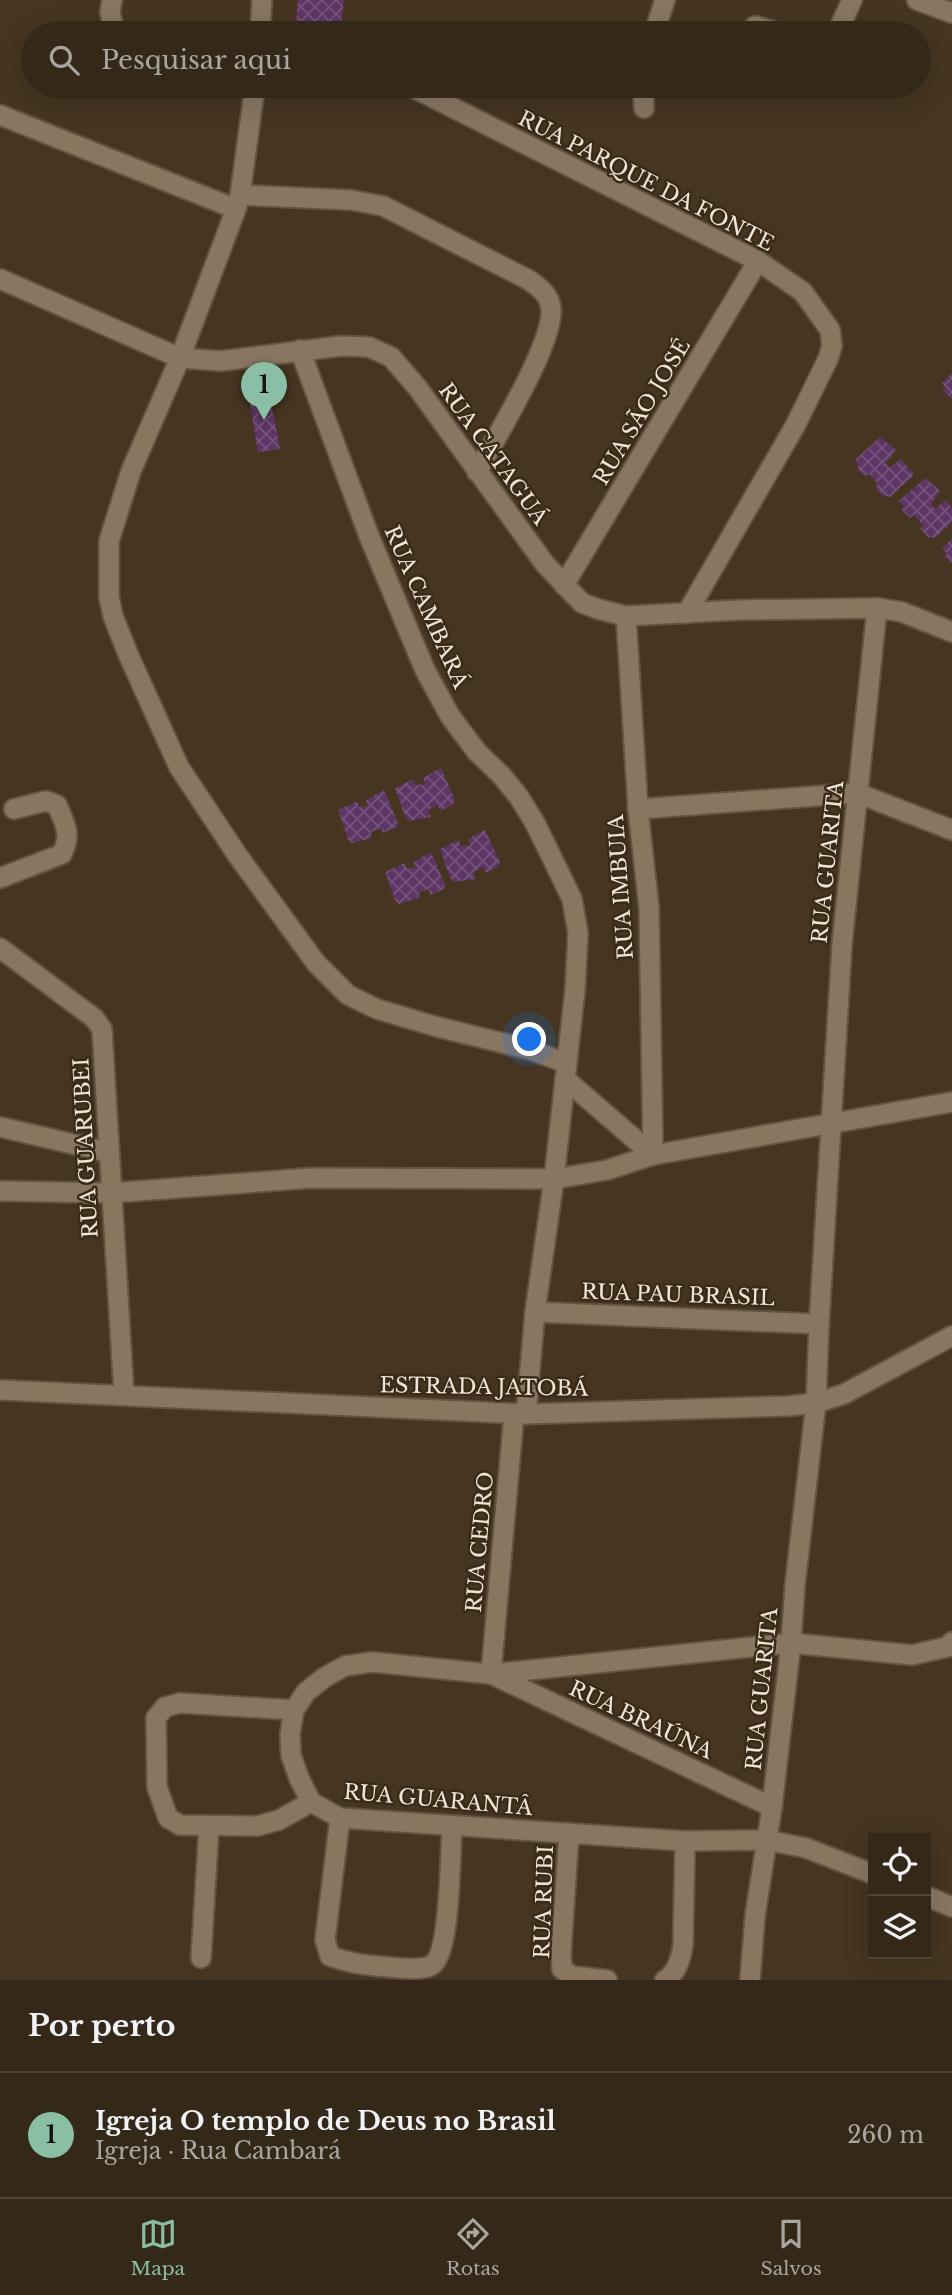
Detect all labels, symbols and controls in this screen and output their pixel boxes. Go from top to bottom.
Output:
search box [21,21,931,98]
icon: search [45,41,83,79]
text: Pesquisar aqui [101,44,291,76]
street label: RUA PARQUE DA FONTE [514,105,778,257]
street label: RUA SÃO JOSÉ [588,334,696,490]
pin: 1 [241,362,287,420]
street label: RUA CATAGUÁ [433,378,554,531]
street label: RUA CAMBARÁ [378,522,474,693]
street label: RUA GUARITA [807,779,850,945]
street label: RUA IMBUIA [603,813,639,960]
your location [512,1022,546,1056]
street label: RUA GUARUBEI [68,1057,104,1239]
street label: RUA PAU BRASIL [581,1279,775,1311]
street label: ESTRADA JATOBÁ [379,1372,589,1402]
street label: RUA CEDRO [461,1471,499,1613]
street label: RUA GUARITA [741,1606,784,1772]
street label: RUA BRAÚNA [565,1675,718,1765]
street label: RUA GUARANTÂ [342,1779,534,1821]
map controls [868,1833,931,1959]
button: locate [868,1833,931,1896]
street label: RUA RUBI [529,1845,559,1959]
button: layers [868,1896,931,1959]
text: Por perto [28,2007,176,2044]
text: Igreja O templo de Deus no Brasil [95,2105,556,2137]
text: 1 [46,2121,56,2149]
text: 260 m [847,2121,924,2149]
text: Igreja · Rua Cambará [95,2137,341,2165]
tab: Mapa [130,2215,185,2280]
tab: Rotas [446,2215,500,2280]
tab: Salvos [760,2215,822,2280]

